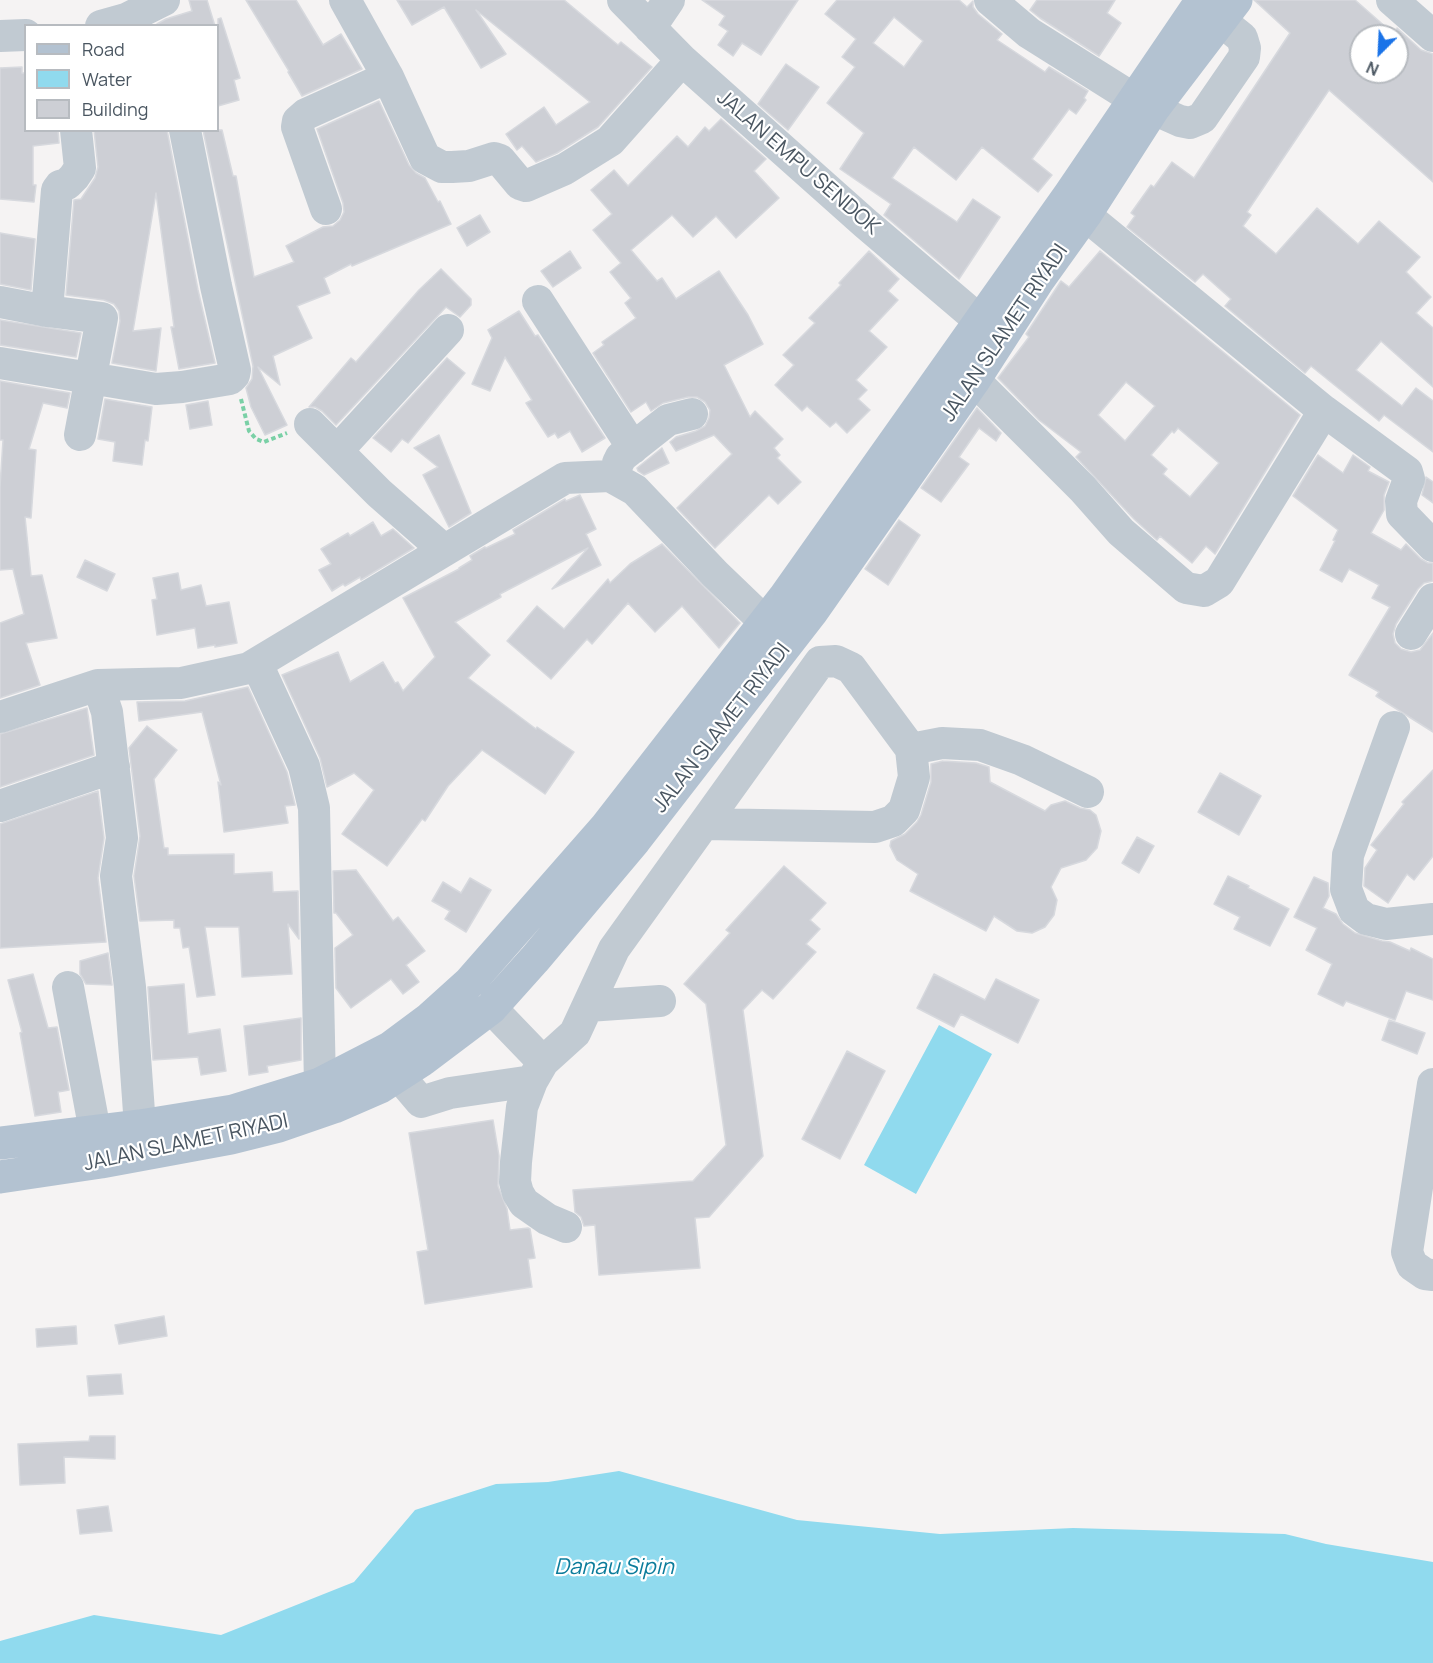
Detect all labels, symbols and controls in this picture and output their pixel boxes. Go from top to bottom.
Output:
legend [24,24,219,132]
north arrow [1349,24,1409,84]
text: Road [82,37,125,61]
text: N [1363,56,1382,81]
text: Water [82,67,132,91]
street label: JALAN EMPU SENDOK [711,85,885,241]
text: Building [82,97,148,121]
street label: JALAN SLAMET RIYADI [936,240,1074,426]
street label: JALAN SLAMET RIYADI [648,638,796,818]
street label: JALAN SLAMET RIYADI [81,1109,291,1177]
water label: Danau Sipin [554,1555,674,1581]

